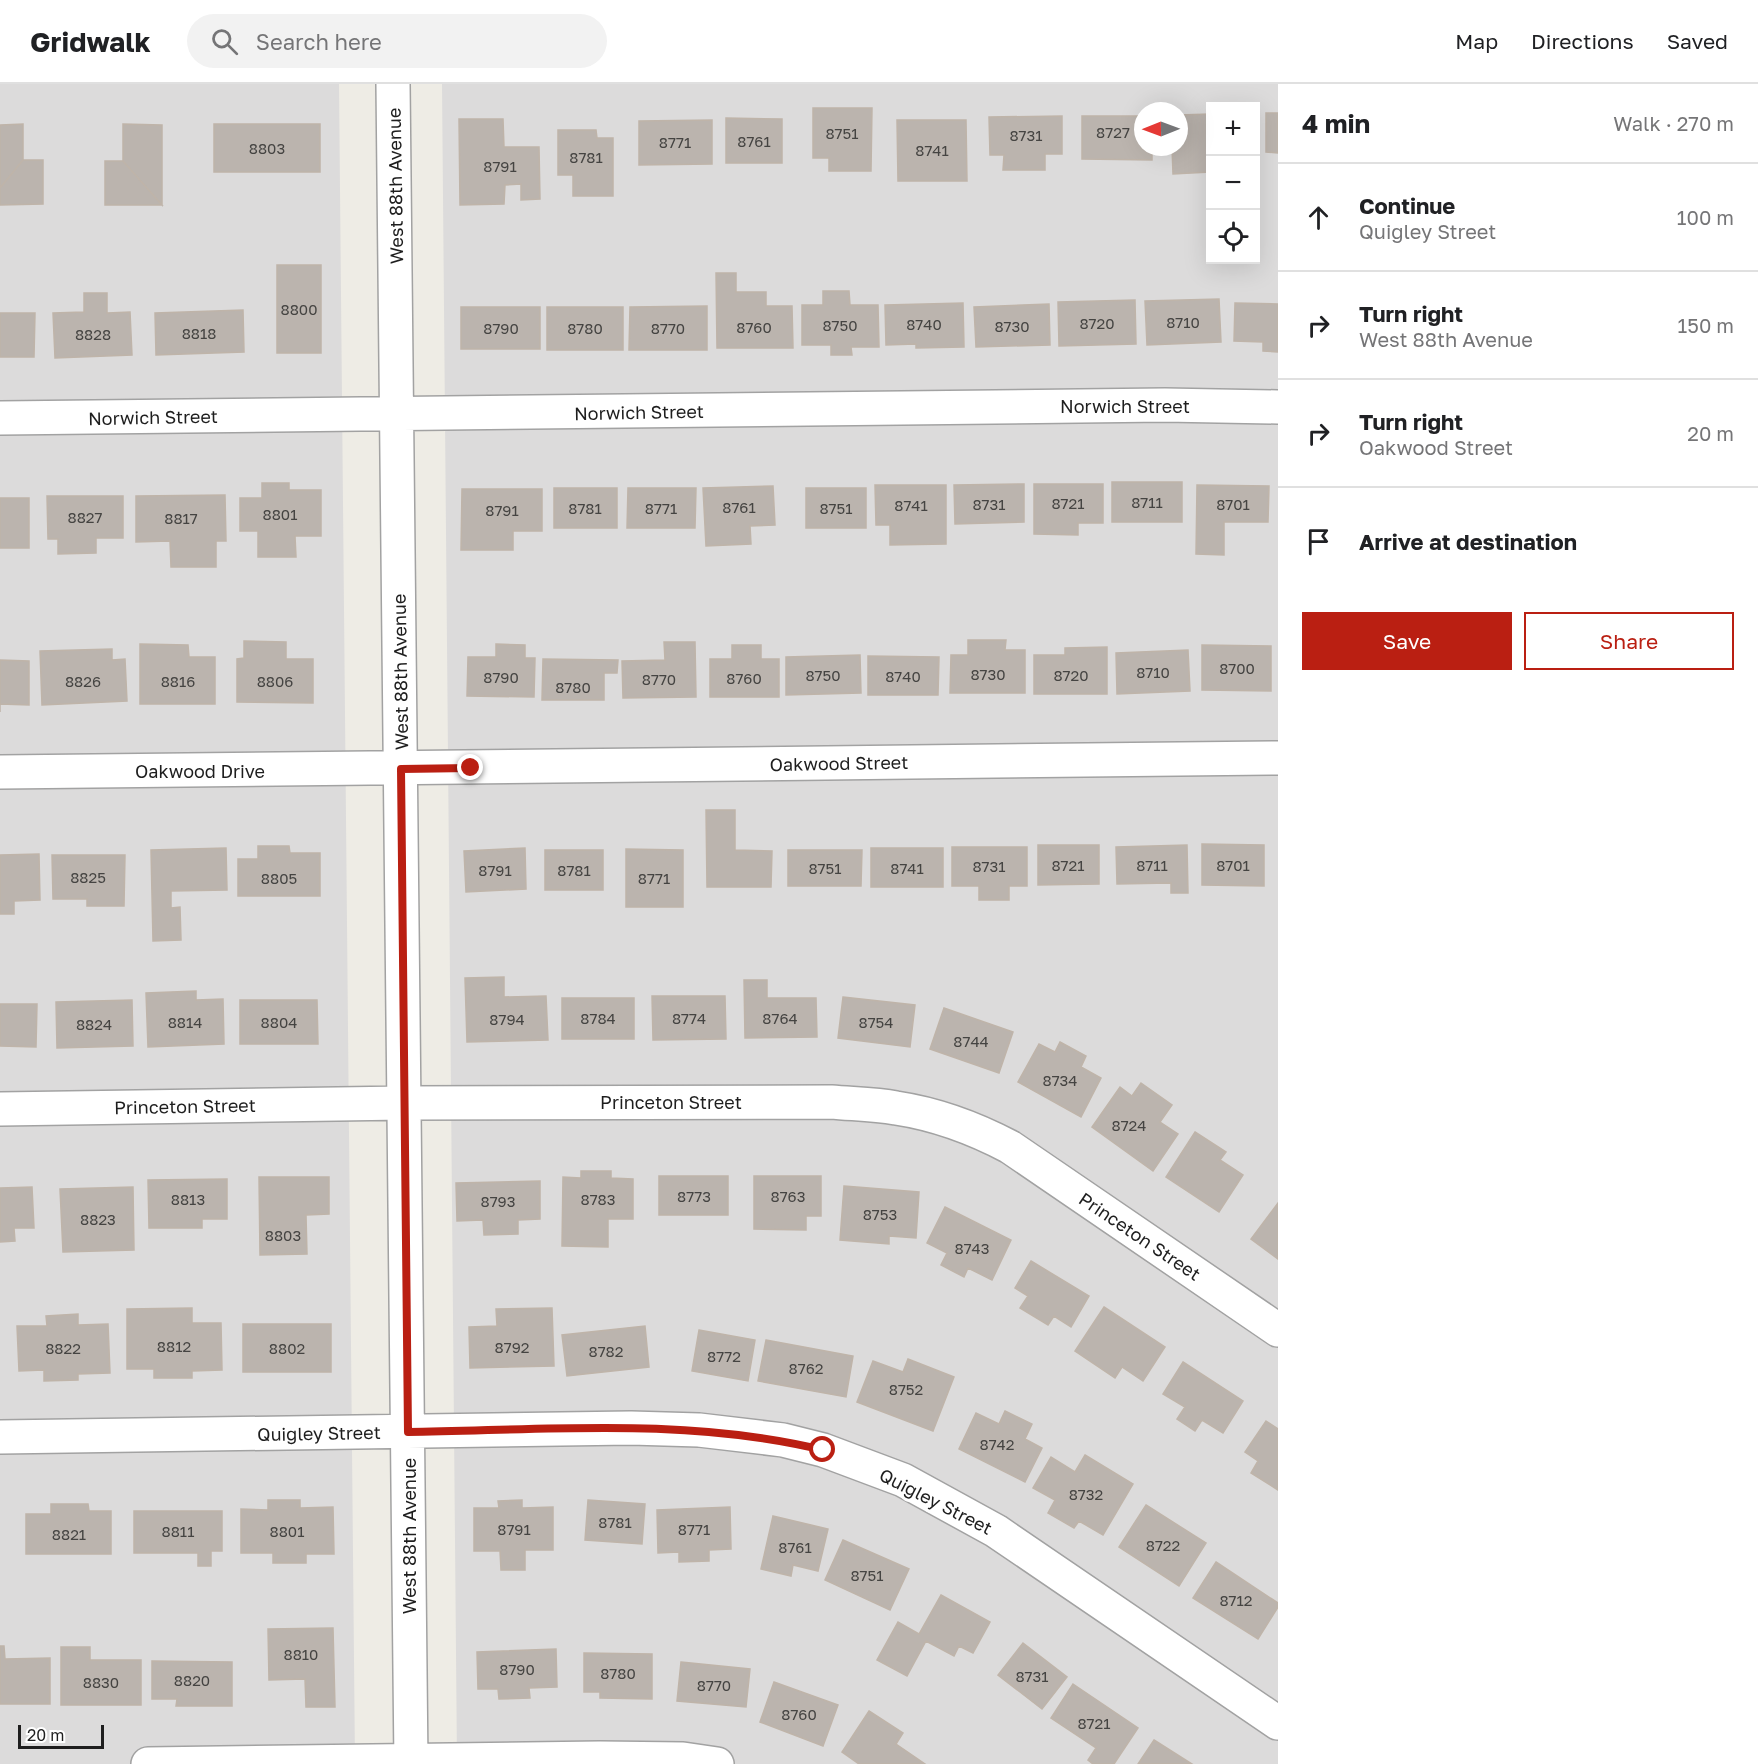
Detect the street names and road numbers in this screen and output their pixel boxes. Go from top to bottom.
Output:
street label: West 88th Avenue [383,108,407,264]
street label: Norwich Street [1060,395,1190,417]
street label: Norwich Street [574,400,704,424]
street label: Norwich Street [88,405,218,429]
street label: West 88th Avenue [388,594,412,750]
street label: Oakwood Street [769,751,909,775]
street label: Oakwood Drive [135,760,265,782]
street label: Princeton Street [600,1091,742,1113]
street label: Princeton Street [114,1094,256,1118]
street label: Princeton Street [1075,1187,1205,1285]
street label: Quigley Street [257,1421,381,1445]
street label: West 88th Avenue [398,1458,420,1614]
street label: Quigley Street [876,1463,996,1539]

